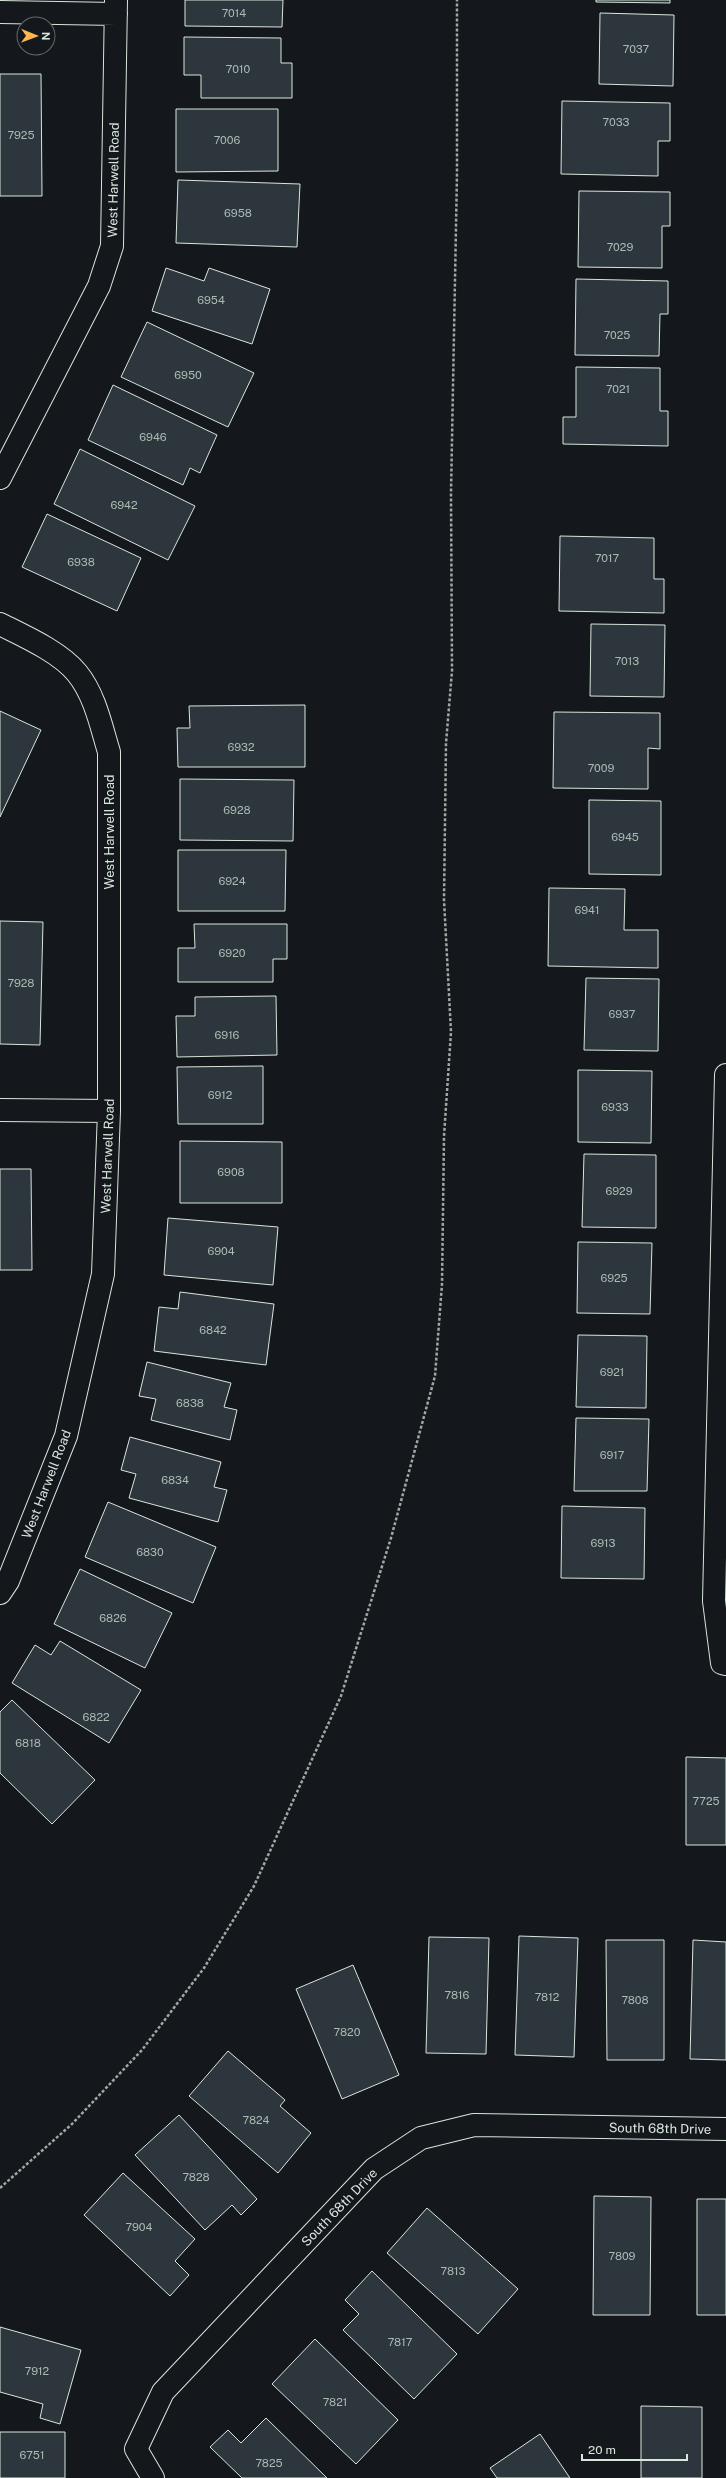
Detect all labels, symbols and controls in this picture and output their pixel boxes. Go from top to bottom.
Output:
house number: 7014 [222,7,246,19]
north arrow [16,16,56,56]
text: N [40,32,52,41]
house number: 7037 [623,43,650,55]
house number: 7010 [226,63,250,75]
house number: 7033 [603,116,629,128]
street label: West Harwell Road [105,122,122,238]
house number: 7925 [8,129,34,141]
house number: 7006 [214,134,240,146]
house number: 6958 [224,207,252,219]
house number: 7029 [607,241,633,253]
house number: 6954 [197,294,225,306]
house number: 7025 [604,329,630,341]
house number: 6950 [174,369,202,381]
house number: 7021 [606,383,630,395]
house number: 6946 [139,431,167,443]
house number: 6942 [110,499,138,511]
house number: 7017 [595,552,619,564]
house number: 6938 [67,556,95,568]
house number: 7013 [615,655,639,667]
house number: 6932 [227,741,255,753]
house number: 7009 [588,762,614,774]
street label: West Harwell Road [102,774,117,890]
house number: 6928 [223,804,251,816]
house number: 6945 [611,831,639,843]
house number: 6924 [218,875,246,887]
house number: 6941 [574,904,600,916]
house number: 6920 [219,947,246,959]
house number: 7928 [8,977,34,989]
house number: 6937 [609,1008,636,1020]
house number: 6916 [215,1029,240,1041]
house number: 6912 [208,1089,233,1101]
street label: West Harwell Road [98,1098,117,1214]
house number: 6933 [601,1101,629,1113]
house number: 6908 [217,1166,245,1178]
house number: 6929 [605,1185,633,1197]
house number: 6904 [207,1245,235,1257]
house number: 6925 [600,1272,628,1284]
house number: 6842 [199,1324,227,1336]
house number: 6921 [600,1366,624,1378]
house number: 6838 [176,1397,204,1409]
street label: West Harwell Road [19,1428,74,1541]
house number: 6917 [600,1449,625,1461]
house number: 6834 [161,1474,189,1486]
house number: 6913 [590,1537,616,1549]
house number: 6830 [136,1546,164,1558]
house number: 6826 [99,1612,127,1624]
house number: 6822 [82,1711,110,1723]
house number: 6818 [15,1737,41,1749]
house number: 7725 [692,1795,720,1807]
house number: 7816 [445,1989,470,2001]
house number: 7812 [535,1991,560,2003]
house number: 7808 [621,1994,649,2006]
house number: 7820 [334,2026,361,2038]
house number: 7824 [243,2114,270,2126]
street label: South 68th Drive [609,2120,711,2137]
street label: South 68th Drive [298,2165,380,2249]
house number: 7828 [182,2171,210,2183]
house number: 7904 [126,2221,152,2233]
house number: 7809 [609,2250,636,2262]
house number: 7813 [441,2265,466,2277]
house number: 7817 [388,2336,413,2348]
house number: 7912 [25,2365,50,2377]
house number: 7821 [323,2396,347,2408]
scale bar [582,2436,687,2462]
text: 20 m [588,2443,616,2457]
house number: 6751 [20,2449,44,2461]
house number: 7825 [255,2457,283,2469]

